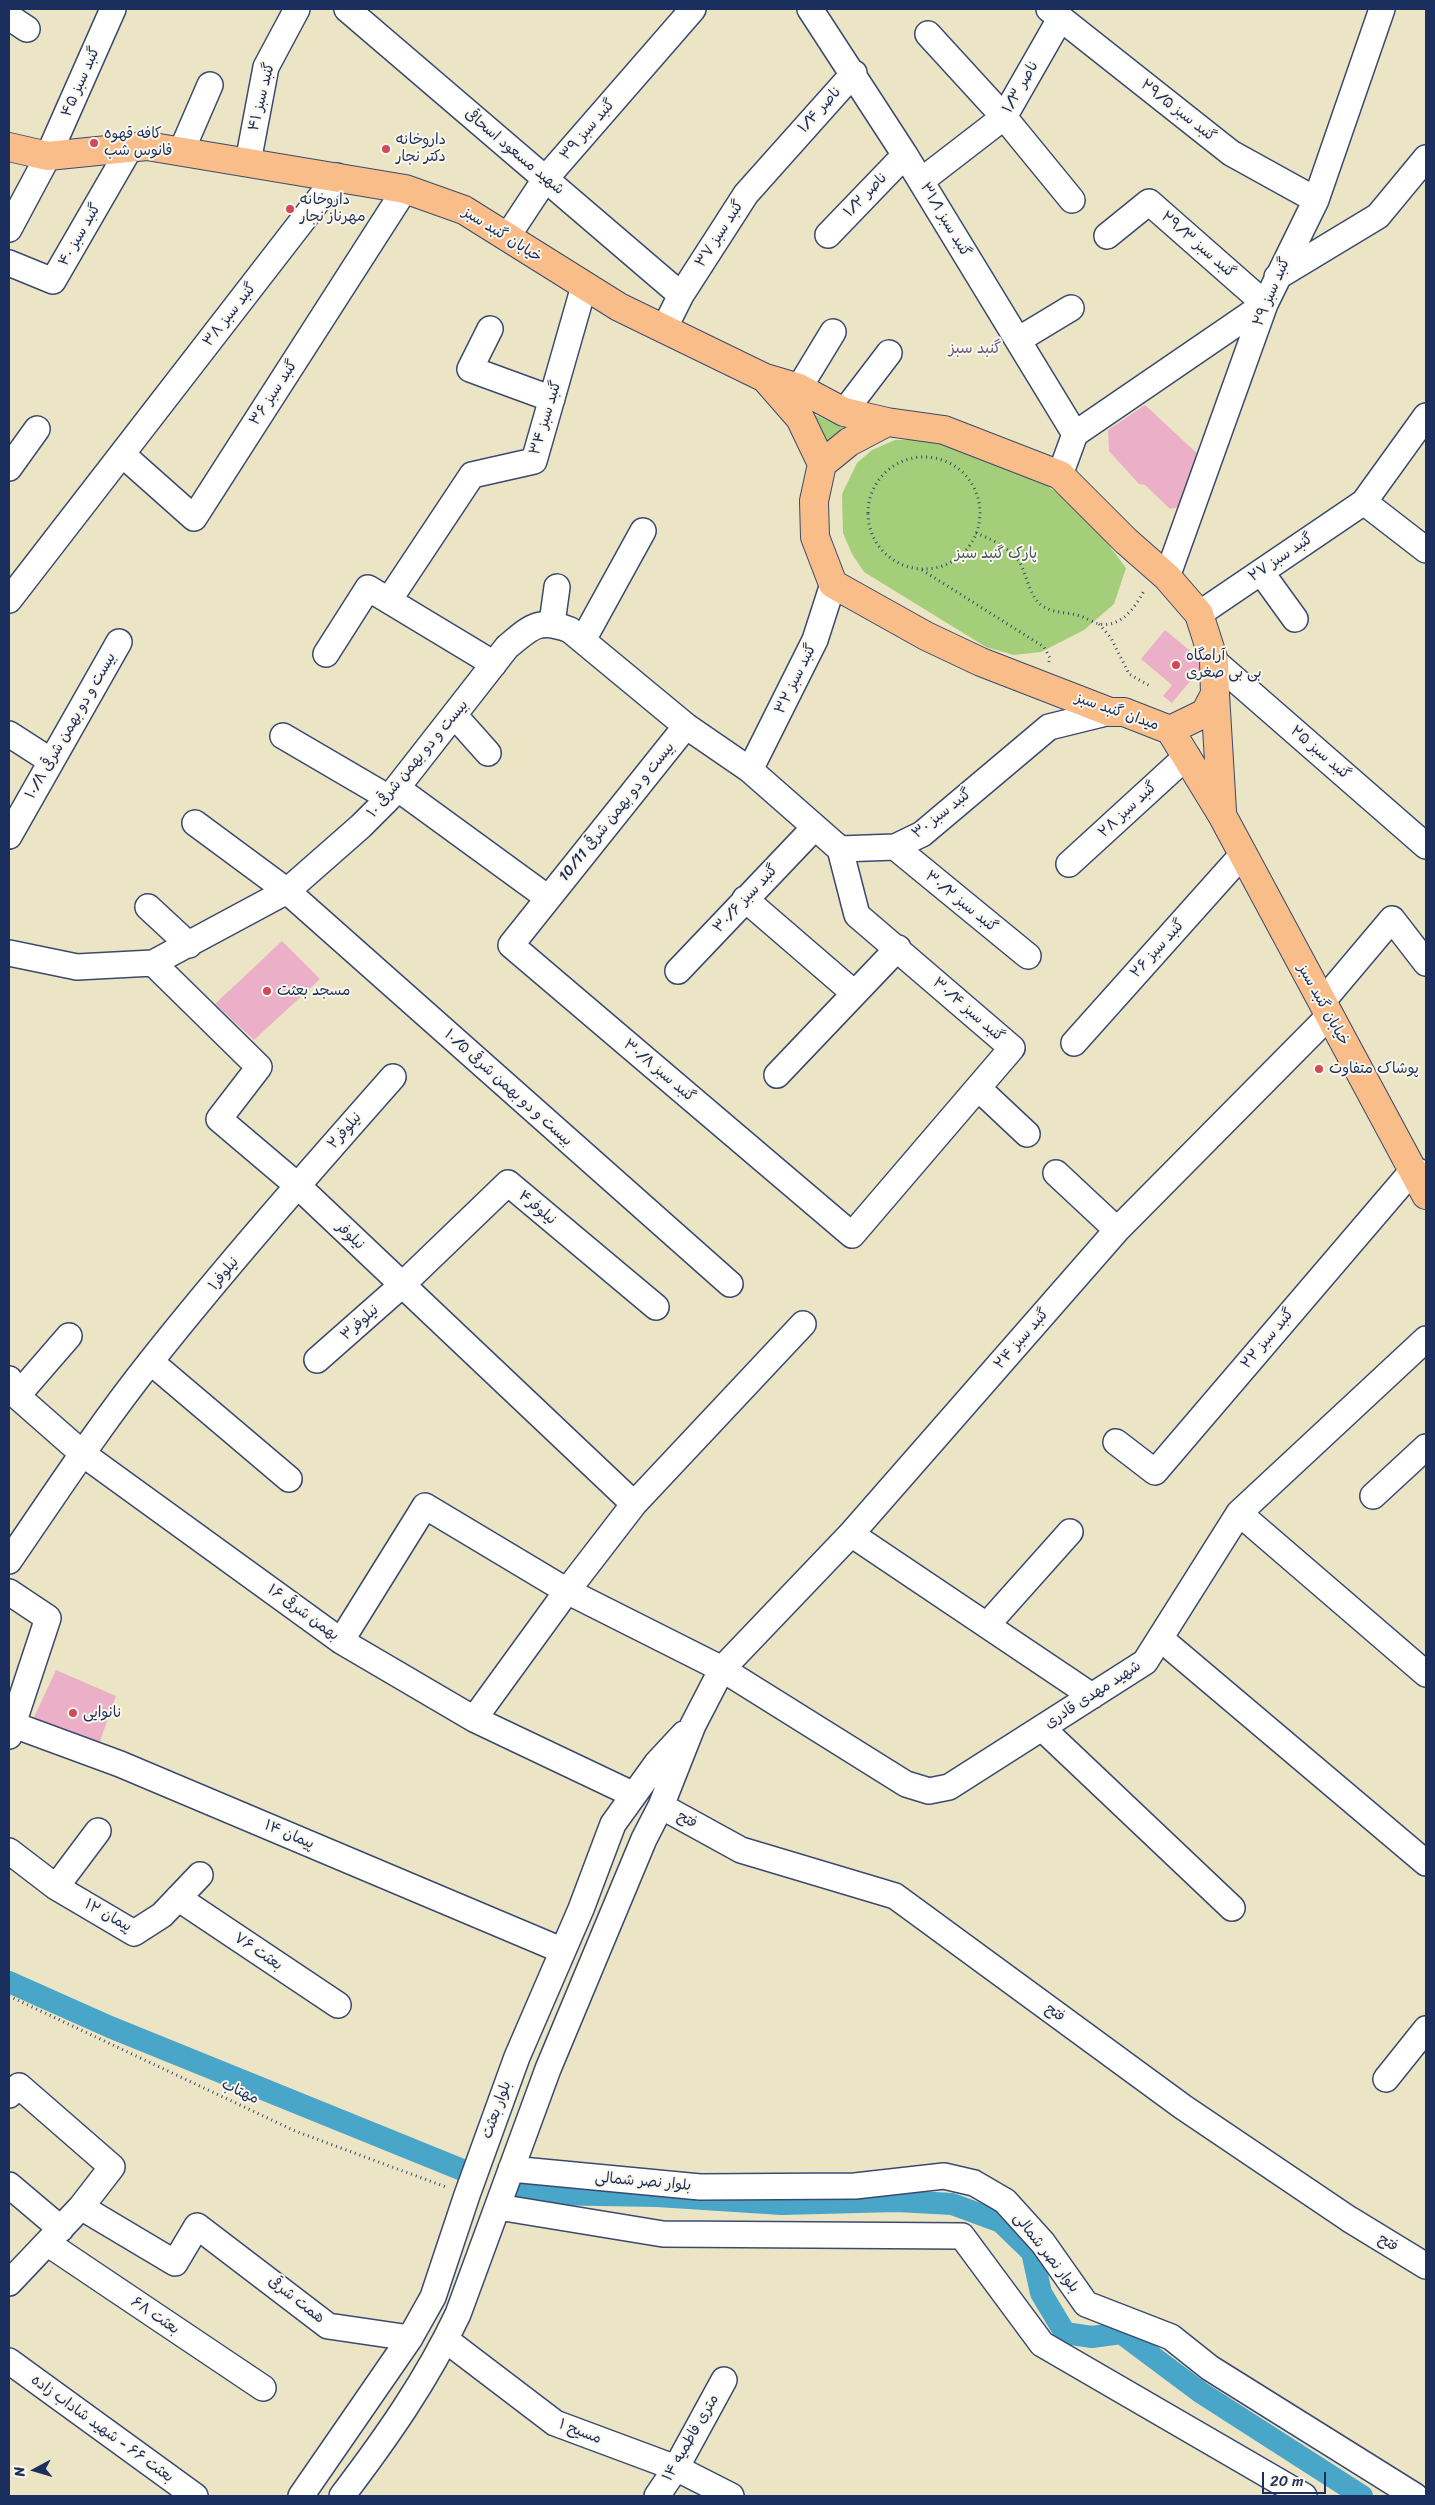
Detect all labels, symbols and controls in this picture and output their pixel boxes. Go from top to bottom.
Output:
street label: گنبد سبز ۴۵ [58,44,104,120]
street label: ناصر ۱/۳ [999,58,1043,116]
street label: گنبد سبز ۴۱ [245,61,279,133]
street label: گنبد سبز ۲۹/۵ [1137,76,1219,146]
street label: ناصر ۱/۴ [794,83,846,137]
street label: گنبد سبز ۳۹ [557,96,619,164]
street label: شهید مسعود اسحاقی [461,105,567,199]
place label: کافه قهوه فانوس شب [104,125,172,160]
place label: داروخانه دکتر نجار [396,131,446,166]
marker: کافه قهوه فانوس شب [88,137,100,149]
marker: داروخانه دکتر نجار [380,143,392,155]
street label: ناصر ۱/۲ [840,169,892,221]
street label: گنبد سبز ۳۱/۱ [916,179,974,261]
place label: داروخانه مهرناز نجار [300,191,366,226]
street label: گنبد سبز ۳۷ [692,197,748,271]
street label: گنبد سبز ۴۰ [55,200,105,270]
marker: داروخانه مهرناز نجار [284,203,296,215]
street label: خیابان گنبد سبز [459,203,545,267]
street label: گنبد سبز ۲۹/۳ [1157,208,1239,282]
street label: گنبد سبز ۲۹ [1249,255,1295,329]
street label: گنبد سبز ۳۸ [200,280,260,350]
district label: گنبد سبز [949,339,1001,359]
street label: گنبد سبز ۳۶ [246,357,302,429]
street label: گنبد سبز ۳۴ [526,379,566,457]
street label: گنبد سبز ۲۷ [1245,530,1317,586]
park label: پارک گنبد سبز [955,545,1037,563]
street label: گنبد سبز ۳۲ [771,641,821,717]
place label: آرامگاه بی بی صغری [1186,647,1262,682]
street label: بیست و دو بهمن شرقی ۱۰/۸ [22,650,120,802]
marker: آرامگاه بی بی صغری [1170,659,1182,671]
street label: میدان گنبد سبز [1073,689,1161,735]
street label: بیست و دو بهمن شرقی ۱۰ [363,696,473,822]
street label: گنبد سبز ۲۵ [1286,722,1354,784]
street label: بیست و دو بهمن شرقی 10/11 [555,739,679,885]
street label: گنبد سبز ۲۸ [1095,778,1161,842]
street label: گنبد سبز ۳۰ [909,785,975,843]
street label: گنبد سبز ۳۰/۶ [710,861,782,937]
street label: گنبد سبز ۳۰/۲ [921,867,1001,937]
street label: گنبد سبز ۲۶ [1127,916,1189,982]
street label: خیابان گنبد سبز [1293,961,1353,1049]
street label: گنبد سبز ۳۰/۴ [928,974,1008,1046]
place label: مسجد بعثت [277,982,350,1000]
marker: مسجد بعثت [261,985,273,997]
street label: بیست و دو بهمن شرقی ۱۰/۵ [440,1026,576,1150]
street label: گنبد سبز ۳۰/۸ [619,1036,699,1106]
place label: پوشاک متفاوت [1329,1060,1419,1078]
marker: پوشاک متفاوت [1313,1063,1325,1075]
street label: نیلوفر۲ [324,1109,366,1153]
street label: نیلوفر۴ [514,1187,560,1229]
street label: نیلوفر [332,1218,368,1254]
street label: نیلوفر۱ [205,1254,243,1294]
street label: نیلوفر۳ [337,1301,383,1345]
street label: گنبد سبز ۲۴ [991,1305,1053,1373]
street label: گنبد سبز ۲۲ [1237,1305,1299,1373]
street label: بهمن شرقی ۱۶ [264,1581,342,1645]
street label: شهید مهدی قادری [1041,1657,1145,1733]
place label: نانوایی [83,1704,122,1722]
marker: نانوایی [67,1707,79,1719]
street label: فتح [674,1807,700,1833]
street label: پیمان ۱۴ [261,1816,317,1854]
street label: پیمان ۱۲ [81,1896,135,1936]
street label: بعثت ۷۶ [230,1929,286,1975]
street label: فتح [1042,2000,1068,2026]
street label: مهتاب [218,2076,262,2108]
street label: بلوار بعثت [478,2079,516,2141]
street label: بلوار نصر شمالی [594,2169,692,2195]
street label: بلوار نصر شمالی [1009,2209,1083,2297]
street label: فتح [1375,2230,1401,2256]
street label: همت شرقی [264,2272,328,2328]
street label: بعثت ۶۸ [127,2293,183,2339]
street label: بعثت ۶۶ - شهید شاداب زاده [27,2371,177,2487]
street label: ۱۴ متری فاطمیه [659,2391,723,2485]
street label: مسیح ۱ [556,2416,604,2448]
north arrow [10,2445,60,2495]
scale bar [1265,2462,1329,2494]
text: N [7,2465,33,2478]
text: 20 m [1270,2468,1304,2494]

